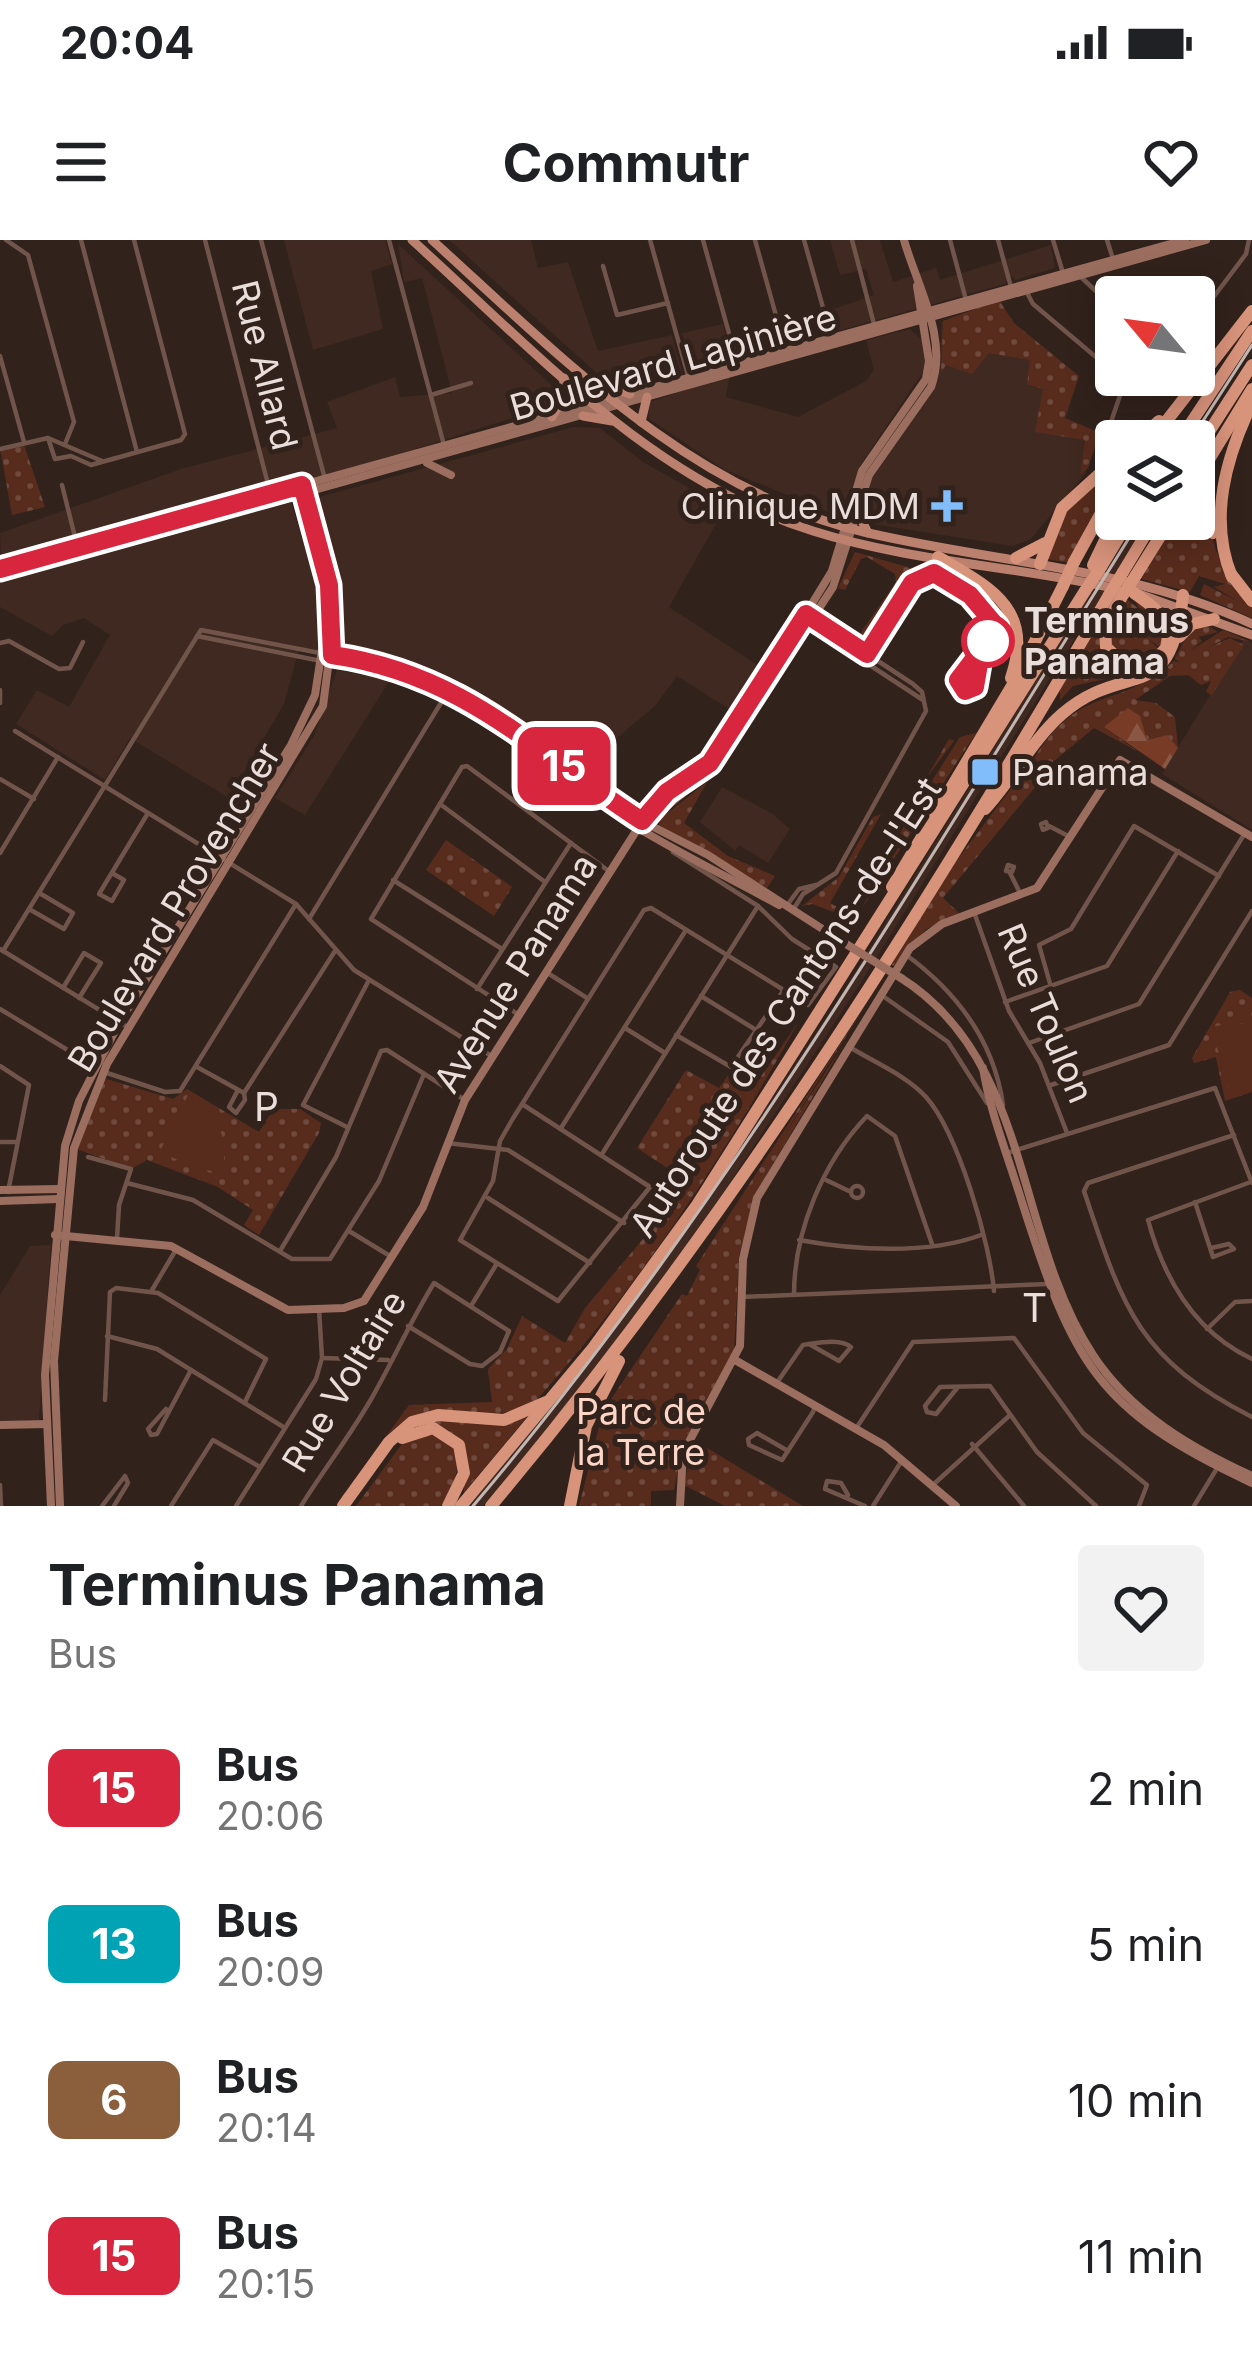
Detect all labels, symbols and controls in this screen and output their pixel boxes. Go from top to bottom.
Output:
text: 20:04 [60,15,195,70]
icon: menu [48,129,114,195]
icon: heart [1138,129,1204,195]
text: Commutr [502,130,750,195]
street label: Rue Allard [223,276,307,454]
north arrow [1095,276,1215,396]
map controls [1095,276,1215,540]
street label: Boulevard Lapinière [505,294,841,430]
button: layers [1095,420,1215,540]
place label: Clinique MDM [681,484,920,528]
marker: Clinique MDM [931,490,963,522]
place label: Terminus Panama [1024,598,1189,683]
marker: Terminus Panama [963,616,1013,666]
line badge: 15 [510,727,618,805]
street label: Boulevard Provencher [58,735,290,1079]
text: 15 [542,740,586,791]
place label: Panama [1012,750,1148,794]
marker: Panama [969,756,1001,788]
street label: Autoroute des Cantons-de-l'Est [620,769,950,1245]
street label: Avenue Panama [424,846,606,1100]
street label: Rue Toulon [989,917,1103,1109]
district label: P [254,1083,282,1130]
street label: Rue Voltaire [273,1282,415,1480]
district label: T [1022,1284,1050,1331]
park label: Parc de la Terre [576,1389,706,1474]
button: heart [1078,1545,1204,1671]
text: Terminus Panama [48,1550,546,1619]
text: Bus [48,1630,117,1677]
text: Bus [216,1737,299,1792]
text: 2 min [1087,1761,1204,1816]
text: 15 [92,1762,136,1813]
text: 20:06 [216,1792,324,1839]
text: Bus [216,1893,299,1948]
text: 5 min [1087,1917,1204,1972]
text: 13 [91,1918,137,1969]
text: 20:09 [216,1948,324,1995]
text: Bus [216,2049,299,2104]
text: 10 min [1068,2073,1204,2128]
text: 6 [100,2074,128,2125]
text: 20:14 [216,2104,317,2151]
text: Bus [216,2205,299,2260]
text: 11 min [1078,2229,1204,2284]
text: 15 [92,2230,136,2281]
text: 20:15 [216,2260,315,2307]

